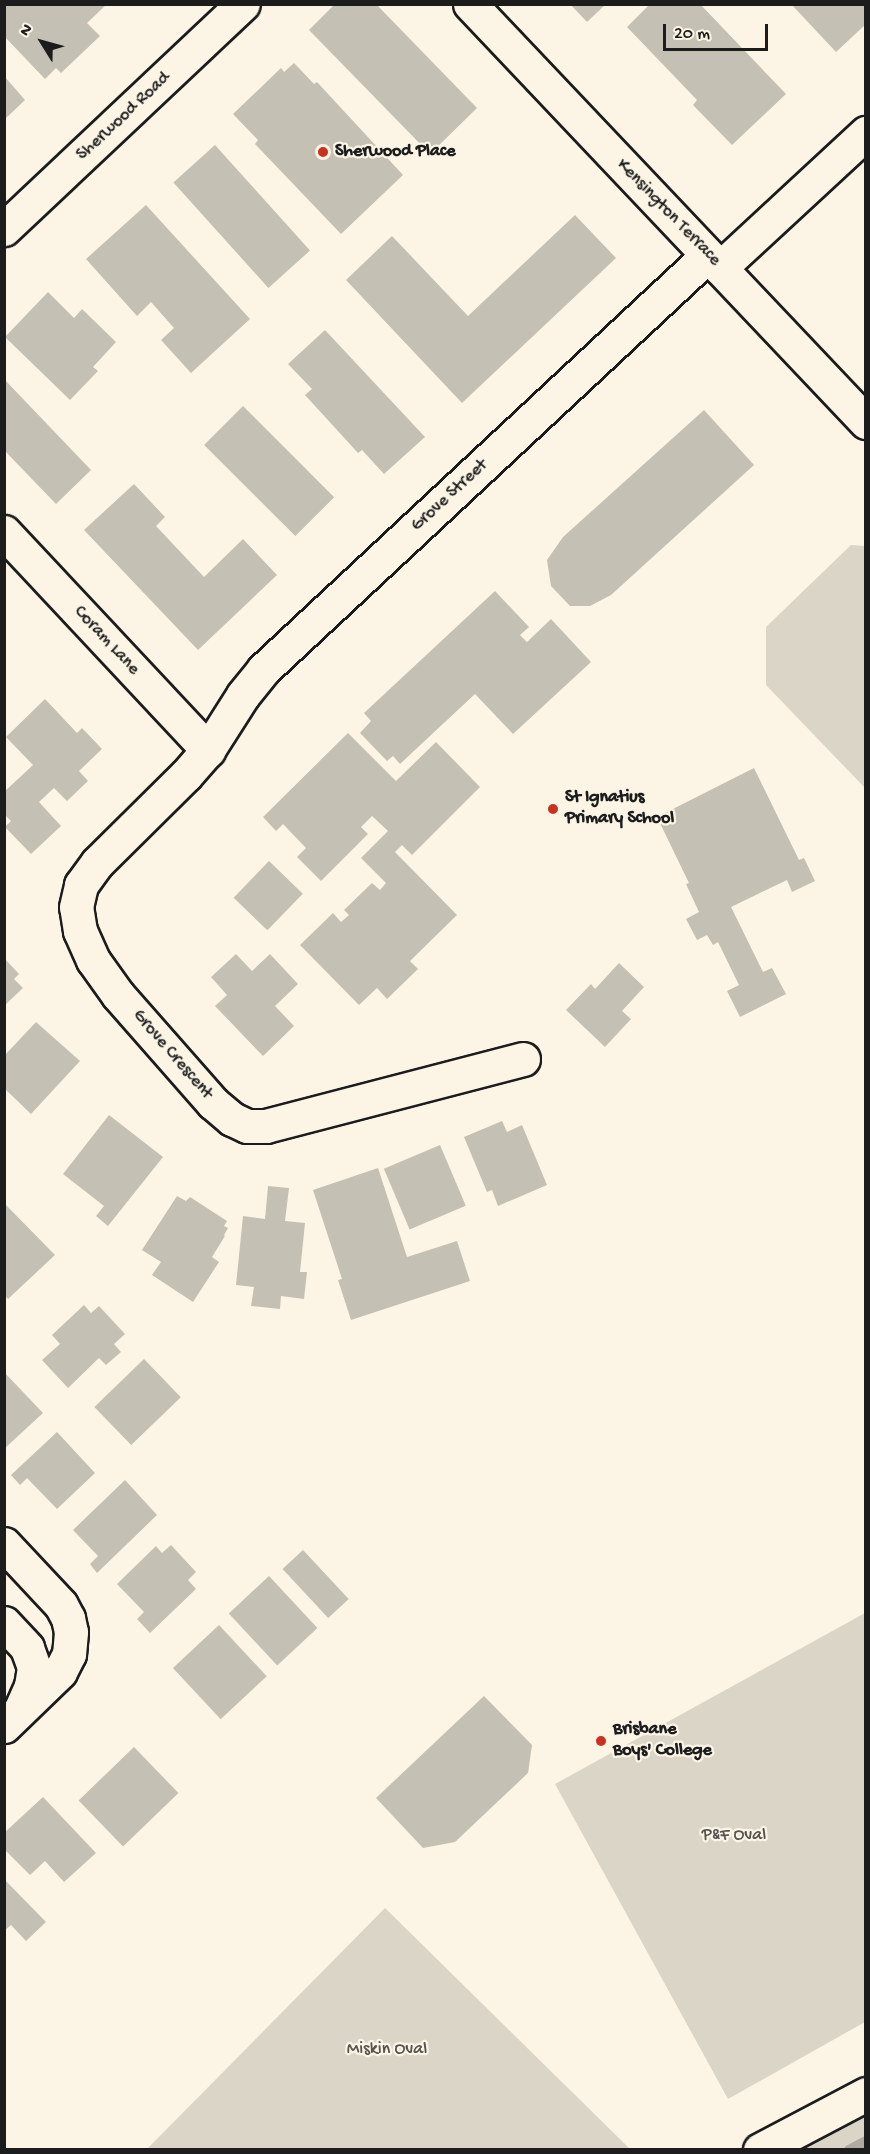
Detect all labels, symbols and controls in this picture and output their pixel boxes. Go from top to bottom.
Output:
north arrow [12,12,72,72]
scale bar [666,12,771,50]
text: N [16,21,38,41]
text: 20 m [674,24,710,45]
street label: Sherwood Road [73,68,175,166]
place label: Sherwood Place [335,141,455,163]
marker: Sherwood Place [316,145,330,159]
street label: Kensington Terrace [611,155,725,271]
street label: Grove Street [407,455,493,537]
street label: Coram Lane [68,602,144,680]
place label: St Ignatius Primary School [565,788,674,830]
marker: St Ignatius Primary School [546,802,560,816]
street label: Grove Crescent [127,1006,217,1104]
place label: Brisbane Boys' College [613,1720,712,1762]
marker: Brisbane Boys' College [594,1734,608,1748]
park label: P&F Oval [702,1825,766,1847]
park label: Miskin Oval [347,2039,427,2061]

